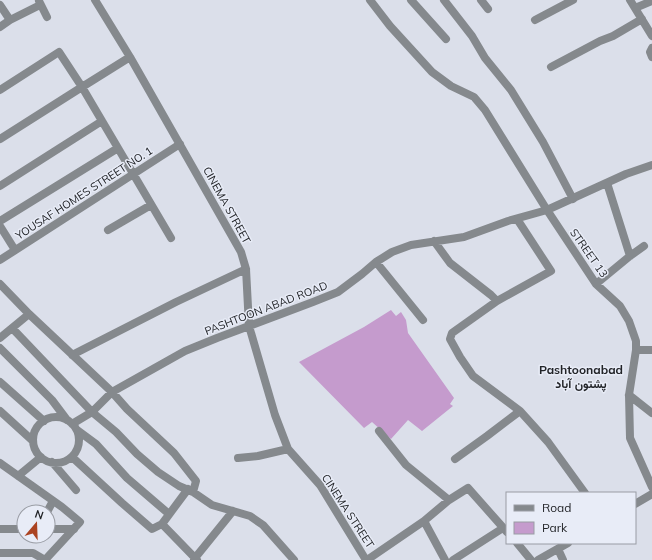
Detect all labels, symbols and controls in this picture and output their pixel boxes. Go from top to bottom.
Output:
street label: YOUSAF HOMES STREET NO. 1 [12,143,155,243]
street label: CINEMA STREET [200,164,254,246]
street label: STREET 13 [567,226,611,280]
street label: PASHTOON ABAD ROAD [202,278,330,338]
district label: Pashtoonabad پشتون آباد [539,362,623,392]
street label: CINEMA STREET [319,471,377,551]
legend [506,492,636,544]
text: Road [542,500,571,515]
north arrow [16,504,56,544]
text: N [33,507,45,523]
text: Park [542,520,568,535]

